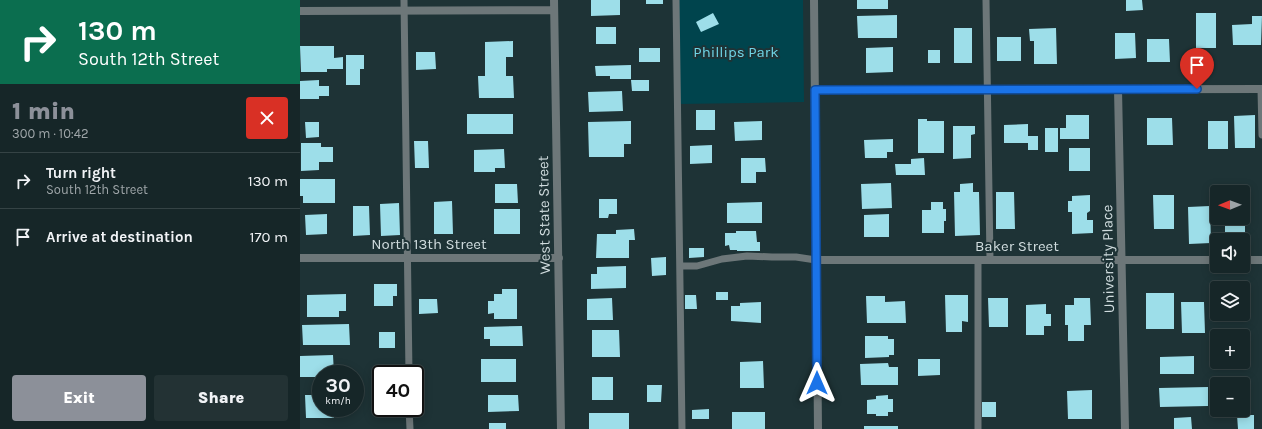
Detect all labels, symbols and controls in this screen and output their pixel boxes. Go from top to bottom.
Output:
text: 130 m [78,14,157,47]
icon: right [12,16,64,68]
park label: Phillips Park [693,43,779,61]
text: South 12th Street [78,48,219,70]
pin [1180,48,1214,89]
icon: arrive [1186,54,1208,76]
text: 1 min [12,97,75,125]
button: close [246,97,288,139]
text: 300 m · 10:42 [12,126,89,141]
street label: West State Street [534,155,554,275]
text: Turn right [46,164,116,182]
icon: right [12,170,34,192]
text: 130 m [248,172,288,190]
text: South 12th Street [46,182,148,197]
north arrow [1210,185,1250,225]
map controls [1210,185,1250,417]
street label: University Place [1098,204,1118,314]
icon: arrive [12,226,34,248]
text: Arrive at destination [46,228,193,246]
text: 170 m [250,228,288,246]
button: sound [1210,233,1250,273]
street label: North 13th Street [371,235,487,253]
street label: Baker Street [975,237,1059,255]
button: layers [1210,281,1250,321]
button: + [1210,329,1250,369]
position arrow [796,362,838,404]
speed limit sign: 40 [372,365,424,417]
text: 30 [325,374,351,397]
button: Exit [12,375,146,421]
button: Share [154,375,288,421]
button: − [1210,377,1250,417]
text: km/h [325,395,351,407]

